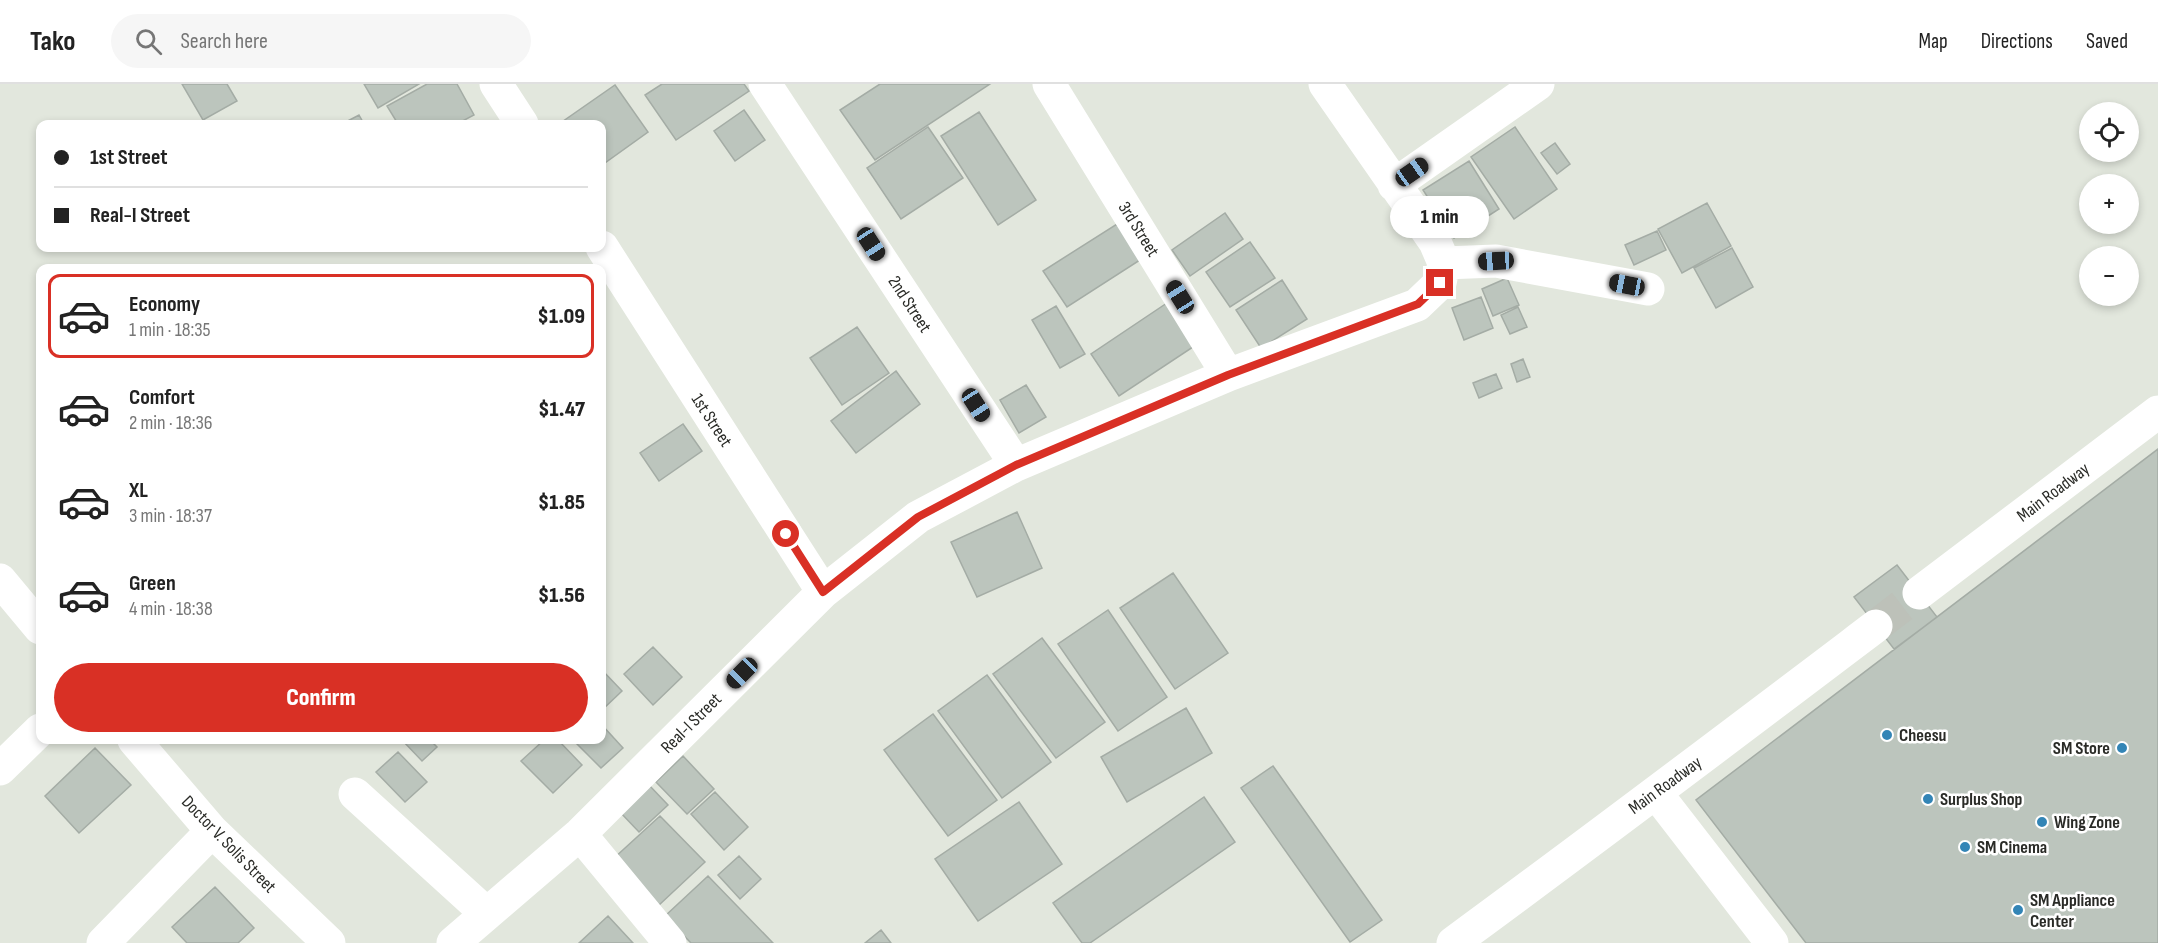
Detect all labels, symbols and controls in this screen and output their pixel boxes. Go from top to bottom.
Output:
search box [111,14,531,68]
text: Tako [30,25,75,58]
icon: search [132,25,165,58]
text: Search here [180,28,268,55]
text: Map [1918,29,1948,54]
text: Directions [1981,29,2053,54]
text: Saved [2086,29,2128,54]
map controls [2079,102,2139,306]
button: locate [2079,102,2139,162]
text: 1st Street [90,144,168,171]
car [1392,154,1432,190]
button: + [2079,174,2139,234]
callout: 1 min [1390,196,1490,238]
street label: 3rd Street [1114,198,1164,261]
text: Real-I Street [90,202,190,229]
text: 1 min [1420,205,1459,229]
car [854,224,888,264]
button: − [2079,246,2139,306]
car [1478,251,1514,271]
route end [1426,269,1453,296]
street label: 2nd Street [883,272,936,337]
car [1608,273,1646,297]
car [1163,277,1197,317]
icon: car [57,289,111,343]
text: Economy [129,291,200,318]
text: $1.09 [538,303,585,330]
text: 1 min · 18:35 [129,318,211,342]
icon: car [57,382,111,436]
text: Comfort [129,384,195,411]
car [959,385,993,425]
street label: 1st Street [687,390,737,451]
text: $1.47 [538,396,585,423]
text: 2 min · 18:36 [129,411,213,435]
street label: Main Roadway [2013,458,2094,526]
icon: car [57,475,111,529]
text: XL [129,477,148,504]
text: $1.85 [538,489,585,516]
text: 3 min · 18:37 [129,504,212,528]
route start [772,520,799,547]
icon: car [57,568,111,622]
text: Green [129,570,176,597]
text: $1.56 [538,582,585,609]
text: 4 min · 18:38 [129,597,213,621]
car [723,654,761,692]
button: Confirm [54,663,588,732]
street label: Real-I Street [657,688,726,758]
place label: Cheesu [1899,725,1947,746]
marker: Cheesu [1880,728,1894,742]
place label: SM Store [2053,738,2110,759]
marker: SM Store [2115,741,2129,755]
street label: Main Roadway [1625,752,1706,819]
place label: Surplus Shop [1940,789,2023,810]
street label: Doctor V. Solis Street [177,791,281,898]
marker: Surplus Shop [1921,792,1935,806]
place label: Wing Zone [2054,812,2120,833]
marker: Wing Zone [2035,815,2049,829]
place label: SM Cinema [1977,837,2047,858]
marker: SM Cinema [1958,840,1972,854]
place label: SM Appliance Center [2030,890,2115,932]
marker: SM Appliance Center [2011,903,2025,917]

